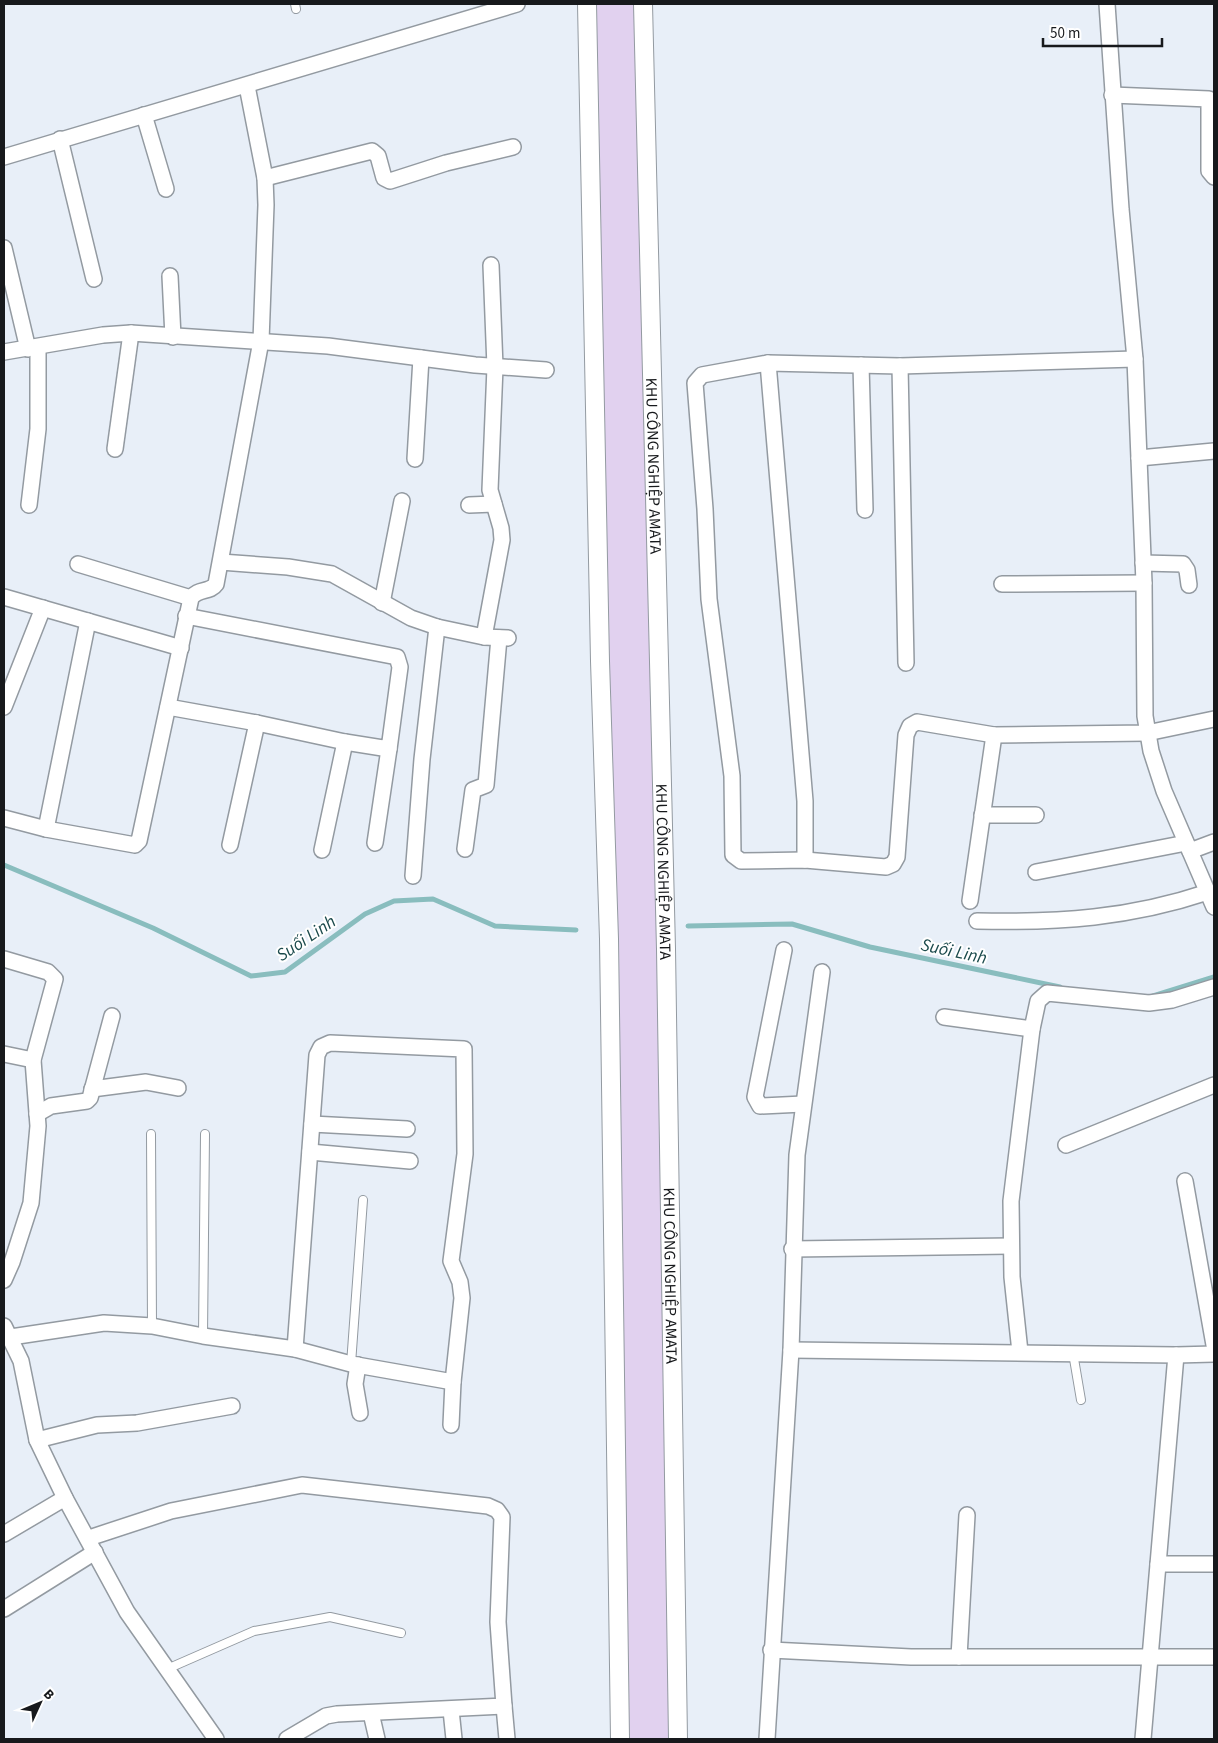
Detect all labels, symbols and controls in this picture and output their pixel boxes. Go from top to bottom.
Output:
scale bar [1043,15,1162,47]
text: 50 m [1050,23,1080,44]
street label: KHU CÔNG NGHIỆP AMATA [640,377,666,555]
street label: KHU CÔNG NGHIỆP AMATA [650,783,676,960]
water label: Suối Linh [271,909,341,968]
water label: Suối Linh [918,932,989,971]
street label: KHU CÔNG NGHIỆP AMATA [658,1187,682,1364]
north arrow [15,1678,65,1728]
text: B [38,1685,59,1705]

